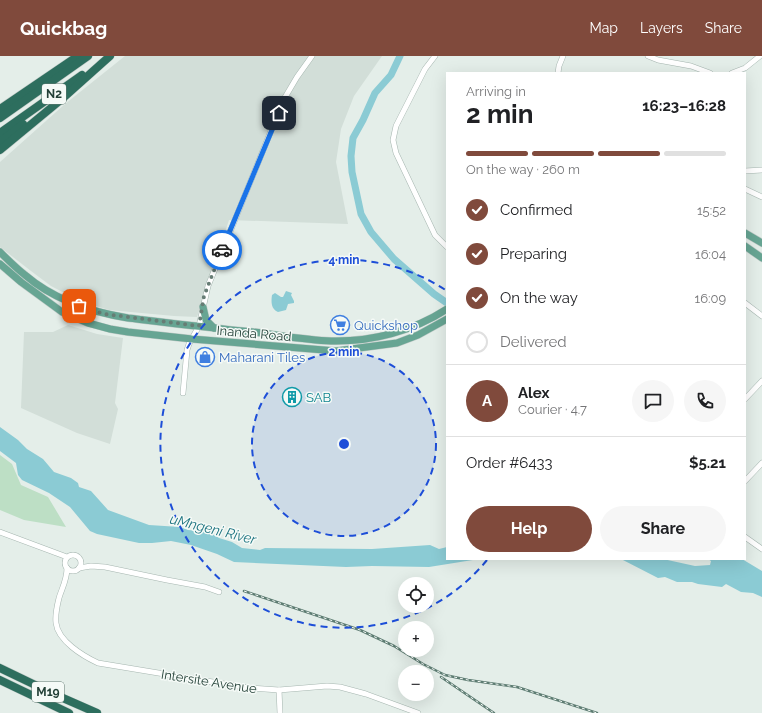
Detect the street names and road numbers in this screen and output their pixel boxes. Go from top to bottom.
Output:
road number: N2 [42,84,66,104]
street label: Inanda Road [216,323,292,344]
street label: Intersite Avenue [160,667,258,697]
road number: M19 [32,682,64,702]

